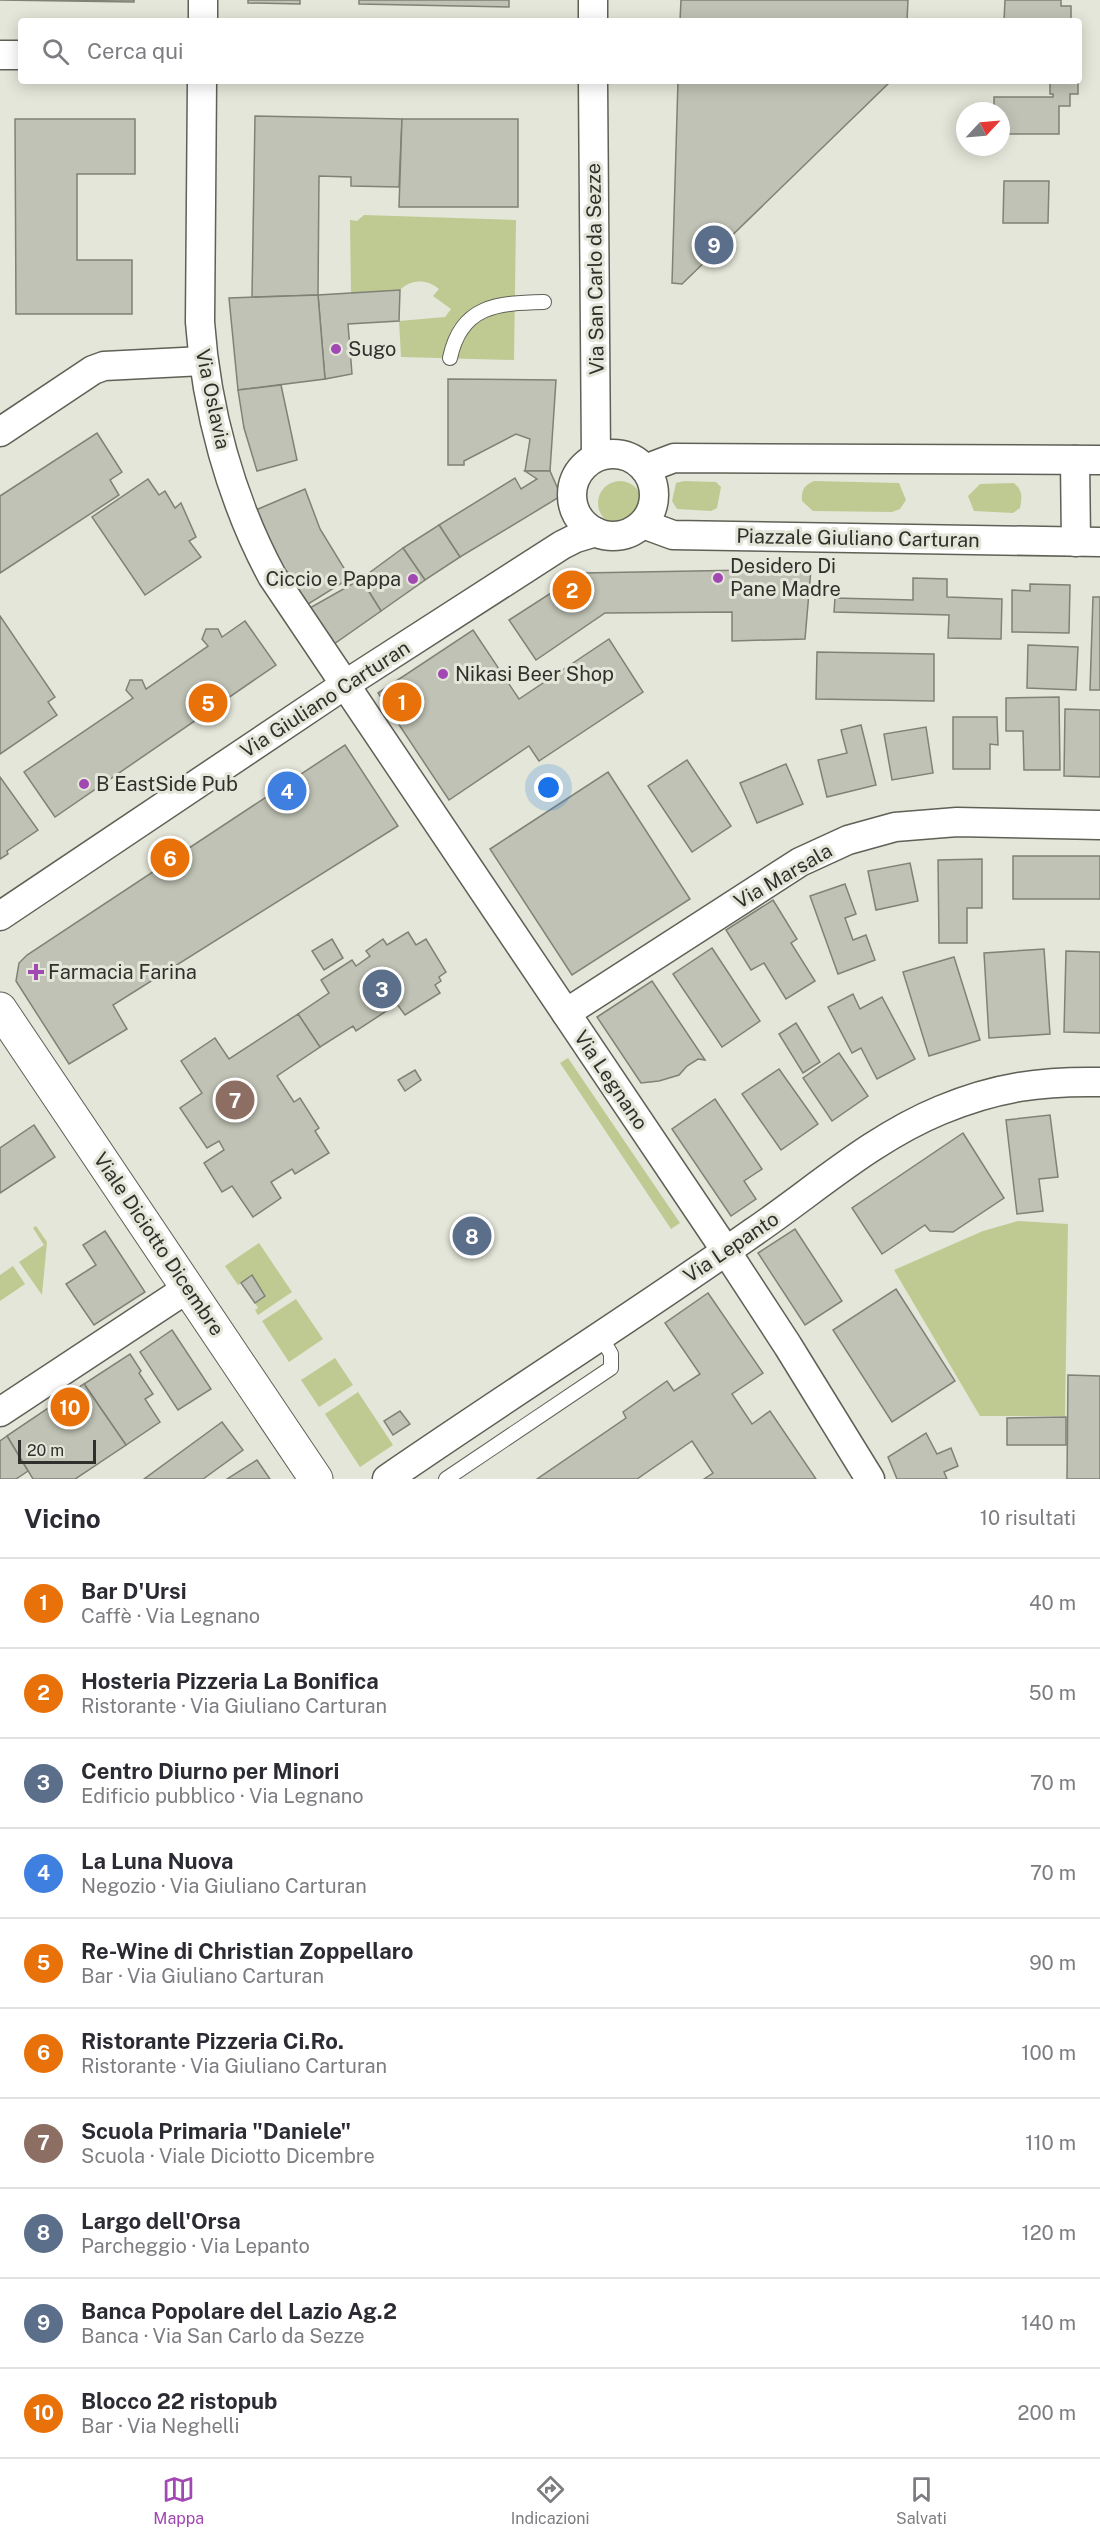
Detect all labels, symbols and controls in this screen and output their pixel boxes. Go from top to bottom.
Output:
search box [18,18,1082,84]
icon: search [39,35,72,68]
text: Cerca qui [87,38,184,64]
north arrow [956,102,1010,156]
street label: Via San Carlo da Sezze [581,163,609,375]
pin: 9 [694,222,734,268]
place label: Sugo [348,337,396,361]
marker: Sugo [329,342,343,356]
street label: Via Oslavia [191,347,235,451]
street label: Piazzale Giuliano Carturan [736,524,980,552]
place label: Desidero Di Pane Madre [730,554,841,601]
place label: Ciccio e Pappa [266,567,401,591]
pin: 2 [552,568,592,612]
marker: Desidero Di Pane Madre [711,571,725,585]
marker: Ciccio e Pappa [406,572,420,586]
street label: Via Giuliano Carturan [236,635,414,763]
place label: Nikasi Beer Shop [455,662,614,686]
marker: Nikasi Beer Shop [436,667,450,681]
pin: 5 [188,680,228,726]
pin: 1 [382,680,422,724]
pin: 4 [268,768,306,814]
place label: B EastSide Pub [96,772,238,796]
your location [534,773,563,802]
marker: B EastSide Pub [77,777,91,791]
pin: 6 [150,836,190,880]
street label: Via Marsala [730,838,836,914]
place label: Farmacia Farina [48,960,197,984]
marker: Farmacia Farina [29,965,43,979]
pin: 3 [362,966,401,1012]
street label: Via Legnano [569,1026,653,1134]
pin: 7 [216,1078,254,1122]
street label: Viale Diciotto Dicembre [89,1148,229,1340]
street label: Via Lepanto [679,1206,783,1288]
pin: 8 [452,1214,492,1258]
pin: 10 [50,1384,90,1430]
scale bar [18,1437,96,1464]
text: 20 m [27,1441,64,1460]
text: Vicino [24,1503,101,1534]
text: 10 risultati [980,1506,1076,1530]
text: Bar D'Ursi [81,1578,187,1604]
text: 1 [39,1591,48,1615]
text: 40 m [1029,1591,1076,1615]
text: Caffè · Via Legnano [81,1604,260,1628]
text: Hosteria Pizzeria La Bonifica [81,1668,379,1694]
text: 2 [37,1681,50,1705]
text: 50 m [1029,1681,1076,1705]
text: Ristorante · Via Giuliano Carturan [81,1694,387,1718]
text: Centro Diurno per Minori [81,1758,339,1784]
text: 3 [37,1771,50,1795]
text: 70 m [1030,1771,1076,1795]
text: Edificio pubblico · Via Legnano [81,1784,364,1808]
text: La Luna Nuova [81,1848,234,1874]
text: 4 [37,1861,50,1885]
text: 70 m [1030,1861,1076,1885]
text: Negozio · Via Giuliano Carturan [81,1874,367,1898]
text: Re-Wine di Christian Zoppellaro [81,1938,414,1964]
text: 5 [37,1951,50,1975]
text: 90 m [1029,1951,1076,1975]
text: Bar · Via Giuliano Carturan [81,1964,324,1988]
text: Ristorante Pizzeria Ci.Ro. [81,2028,344,2054]
text: 6 [37,2041,50,2065]
text: 100 m [1021,2041,1076,2065]
text: Ristorante · Via Giuliano Carturan [81,2054,387,2078]
text: Scuola Primaria "Daniele" [81,2118,351,2144]
text: 7 [37,2131,50,2155]
text: 110 m [1025,2131,1076,2155]
text: Scuola · Viale Diciotto Dicembre [81,2144,375,2168]
text: Largo dell'Orsa [81,2208,241,2234]
text: 8 [37,2221,50,2245]
text: 120 m [1022,2221,1076,2245]
text: Parcheggio · Via Lepanto [81,2234,310,2258]
text: Banca Popolare del Lazio Ag.2 [81,2298,397,2324]
text: 9 [37,2311,50,2335]
text: 140 m [1021,2311,1076,2335]
text: Banca · Via San Carlo da Sezze [81,2324,365,2348]
text: Blocco 22 ristopub [81,2388,278,2414]
text: 10 [33,2401,54,2425]
text: 200 m [1018,2401,1076,2425]
text: Bar · Via Neghelli [81,2414,240,2438]
tab: Mappa [153,2473,204,2528]
tab: Indicazioni [511,2473,589,2528]
tab: Salvati [896,2473,947,2528]

